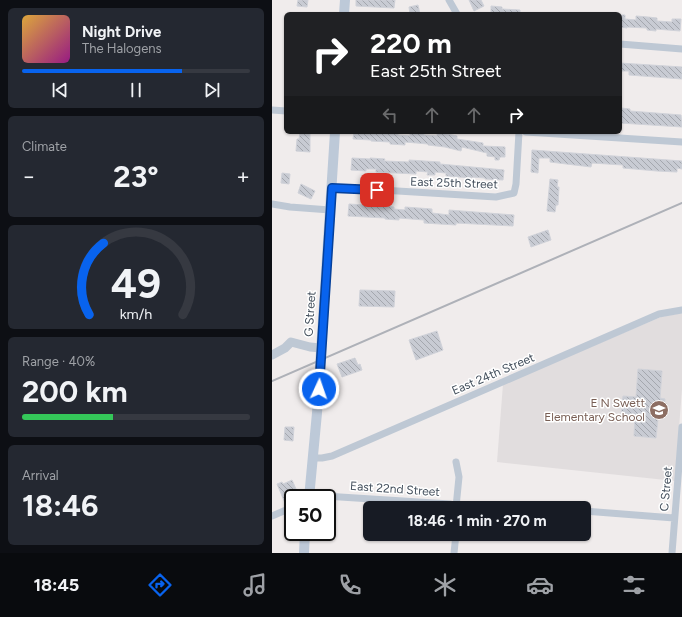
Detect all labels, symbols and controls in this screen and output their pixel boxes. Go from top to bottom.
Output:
text: Night Drive [82,23,161,41]
text: 220 m [370,26,452,60]
icon: right [304,28,356,80]
text: The Halogens [82,41,162,56]
text: East 25th Street [370,60,502,82]
icon: previous [49,79,71,101]
icon: pause [125,79,147,101]
icon: next [201,79,223,101]
icon: left [379,104,401,126]
icon: ahead [421,104,443,126]
icon: ahead [463,104,485,126]
icon: right [505,104,527,126]
text: Climate [22,139,67,154]
text: 23° [113,158,159,195]
text: − [22,163,36,190]
text: + [236,163,250,190]
pin [360,173,394,207]
street label: East 25th Street [410,174,499,192]
icon: arrive [366,179,388,201]
text: 49 [111,257,161,307]
street label: G Street [301,290,319,337]
text: km/h [120,304,152,322]
street label: East 24th Street [450,350,537,398]
text: Range · 40% [22,354,95,369]
position arrow [298,368,340,410]
text: 200 km [22,373,128,410]
place label: E N Swett Elementary School [544,396,645,424]
school or university icon: E N Swett Elementary School [648,399,670,421]
street label: C Street [657,465,675,512]
text: Arrival [22,468,59,483]
street label: East 22nd Street [350,479,441,499]
text: 18:46 [22,487,98,524]
speed limit sign: 50 [284,489,336,541]
text: 18:46 · 1 min · 270 m [407,512,547,530]
icon: directions [146,571,174,599]
icon: music [241,571,269,599]
icon: phone [336,571,364,599]
icon: climate [431,571,459,599]
icon: car [526,571,554,599]
icon: filters [620,571,648,599]
text: 18:45 [33,574,79,596]

